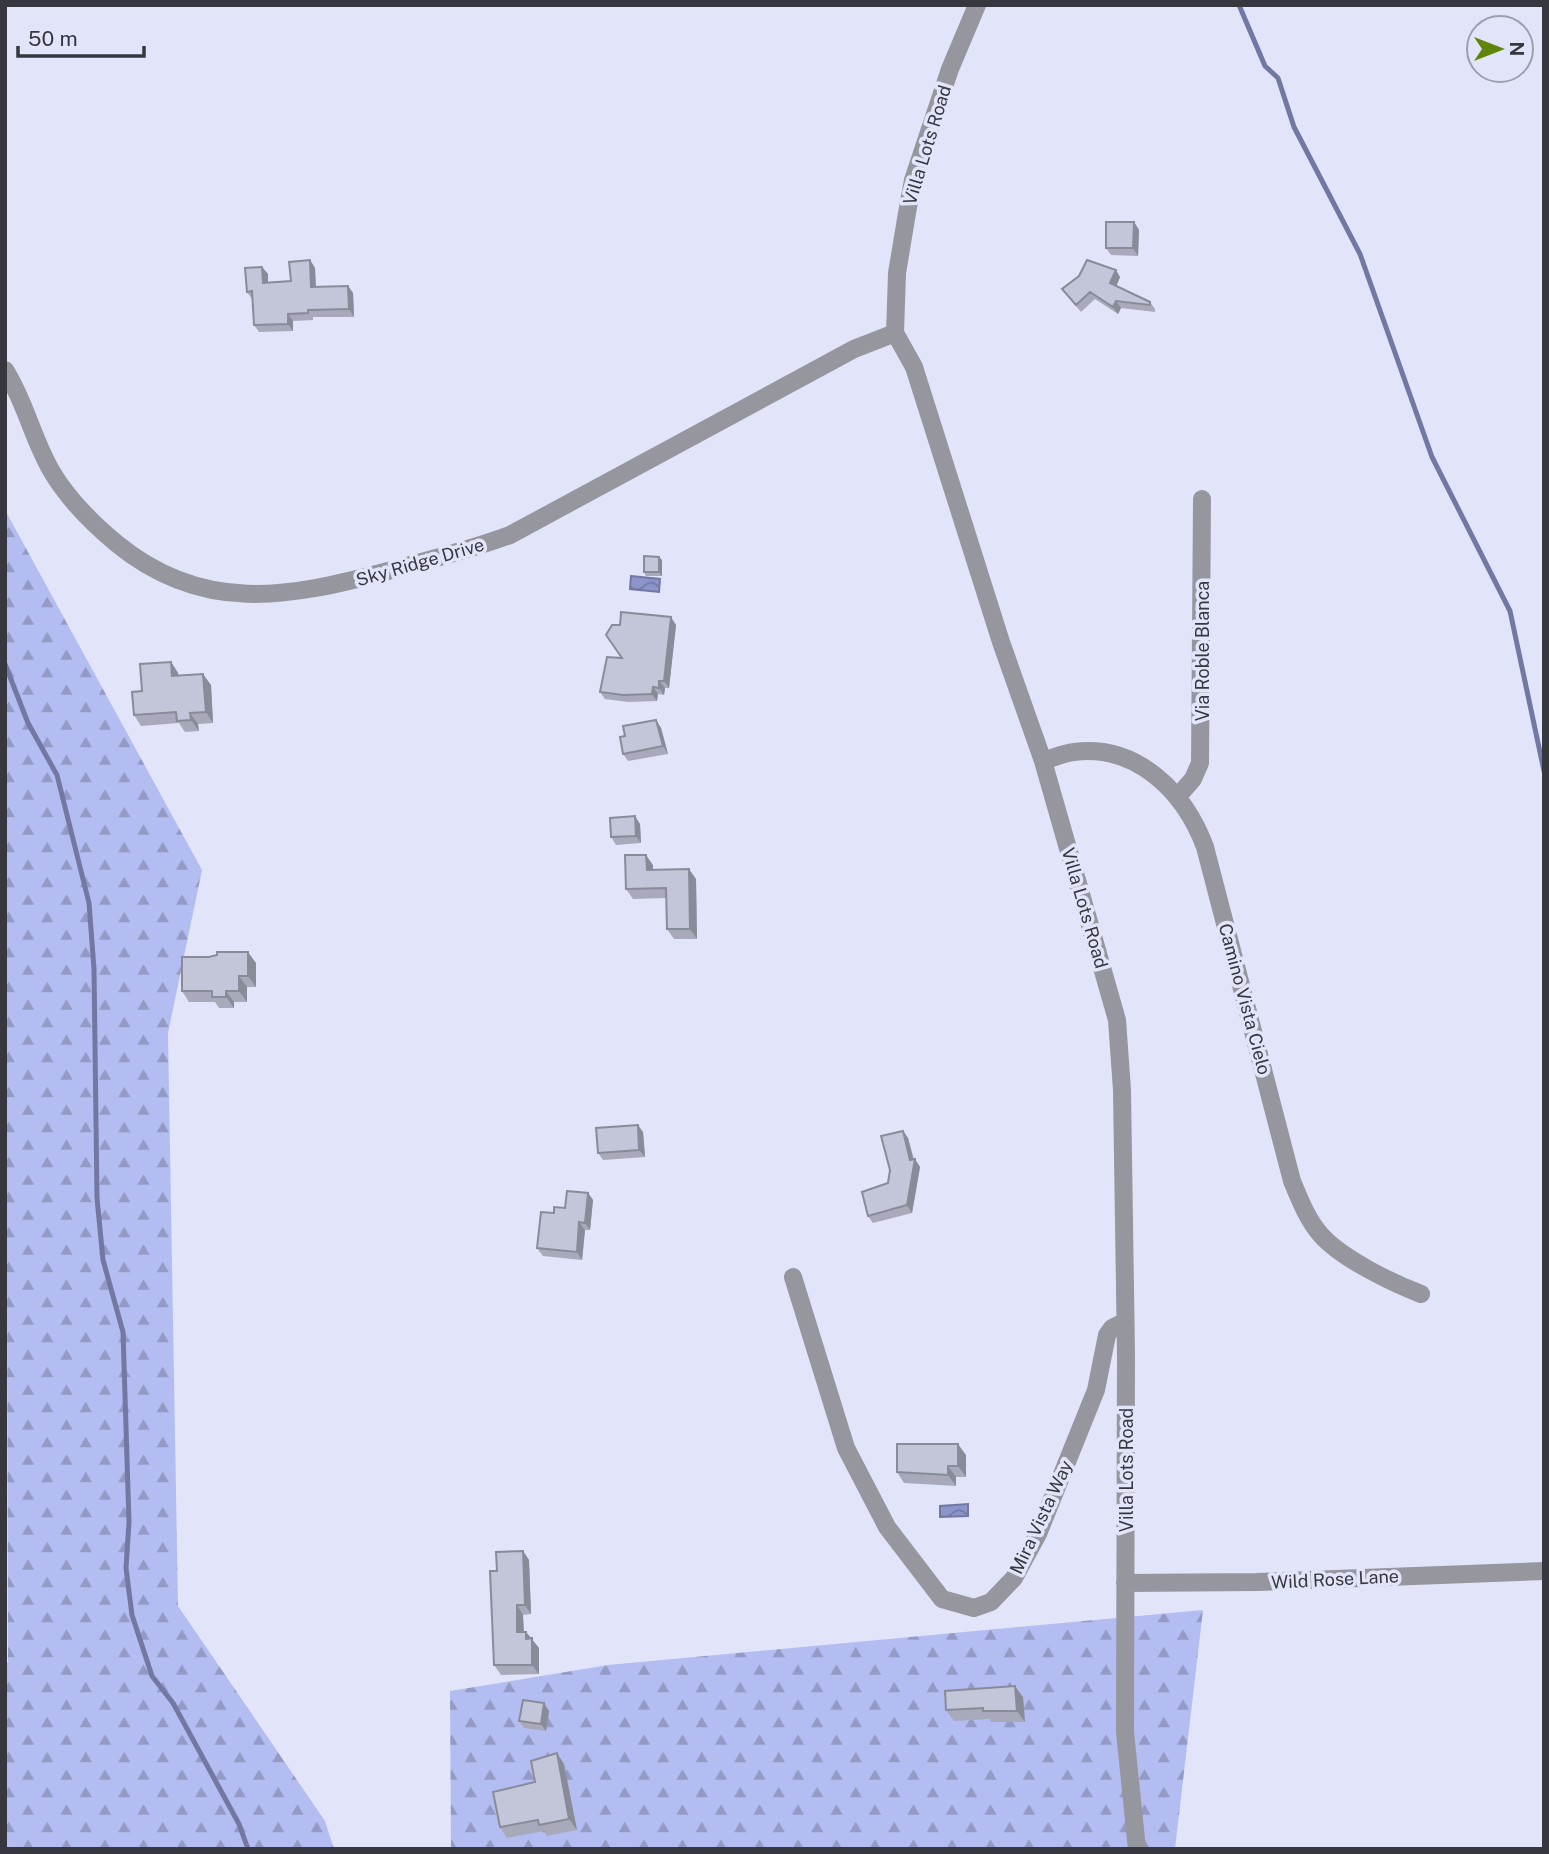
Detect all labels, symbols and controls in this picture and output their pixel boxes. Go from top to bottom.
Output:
scale bar [18,14,144,58]
north arrow [1465,14,1535,84]
text: 50 m [28,26,78,51]
text: N [1506,42,1528,56]
street label: Villa Lots Road [899,82,955,208]
street label: Sky Ridge Drive [354,534,486,590]
street label: Via Roble Blanca [1192,581,1213,721]
street label: Villa Lots Road [1058,845,1112,971]
street label: Camino Vista Cielo [1215,921,1275,1077]
street label: Villa Lots Road [1116,1408,1137,1532]
street label: Mira Vista Way [1005,1456,1077,1577]
street label: Wild Rose Lane [1271,1565,1399,1593]

